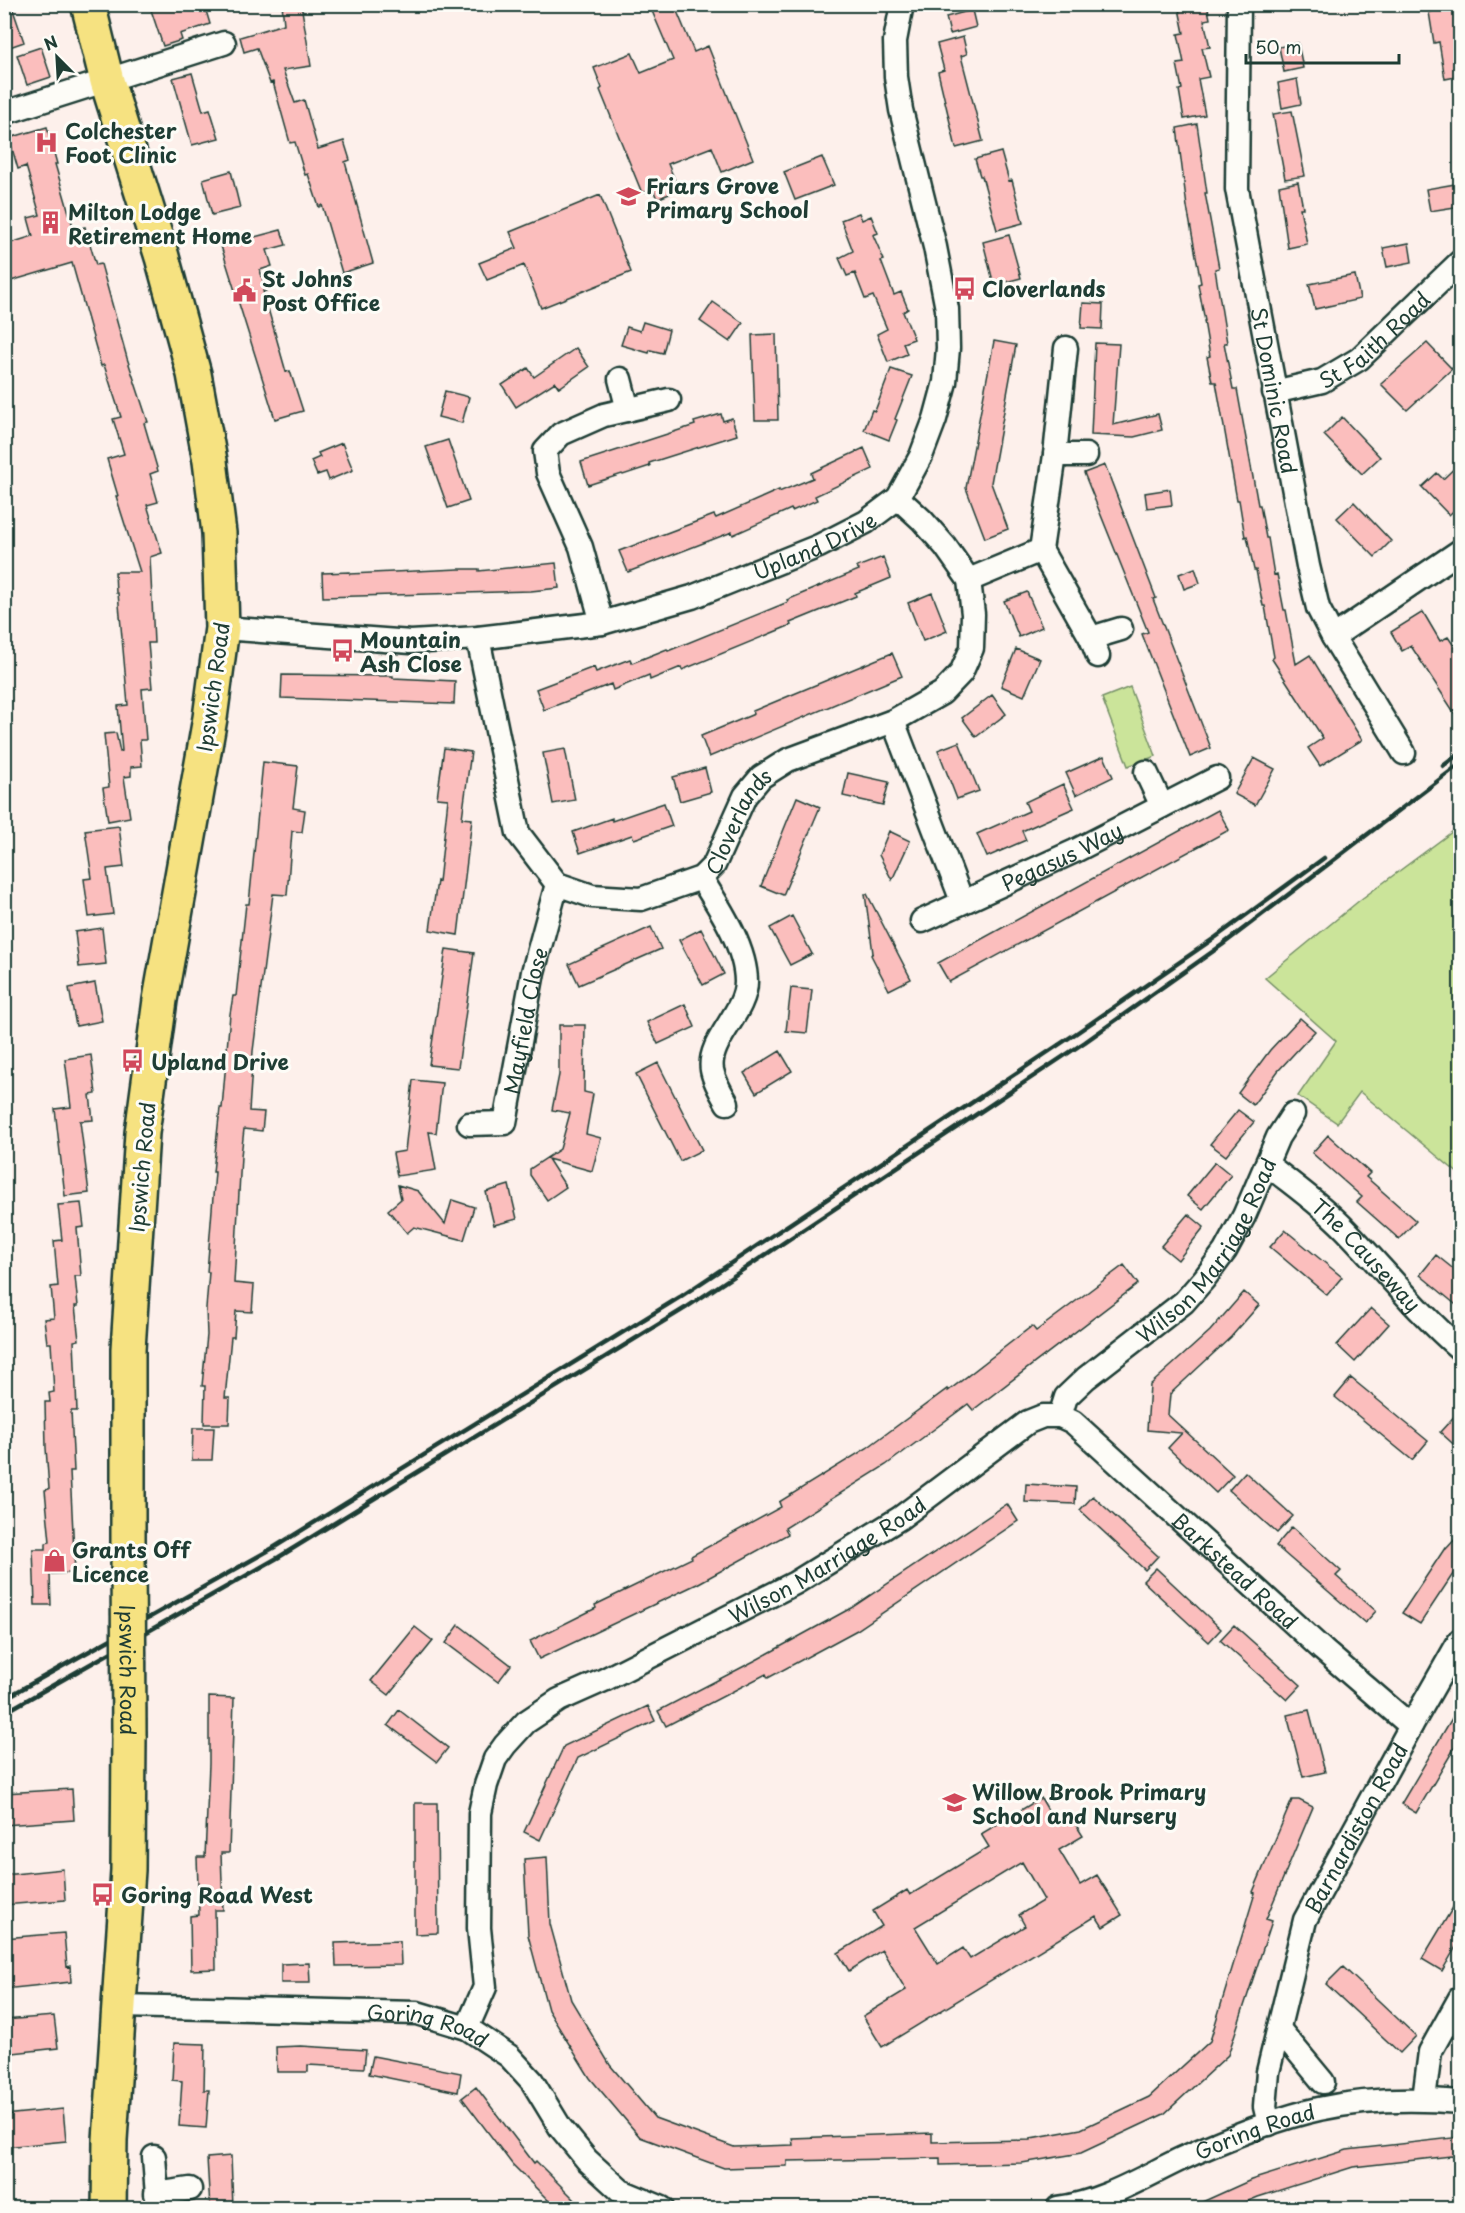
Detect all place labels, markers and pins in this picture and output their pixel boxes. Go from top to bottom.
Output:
place label: Colchester Foot Clinic [65,114,177,170]
hospital icon: Colchester Foot Clinic [34,129,60,155]
place label: Friars Grove Primary School [646,169,809,225]
school or university icon: Friars Grove Primary School [615,184,641,210]
place label: Milton Lodge Retirement Home [68,195,252,251]
building icon: Milton Lodge Retirement Home [37,210,63,236]
place label: St Johns Post Office [262,262,380,318]
place label: Cloverlands [982,272,1106,304]
bus stop icon: Cloverlands [951,275,977,301]
public building icon: St Johns Post Office [231,277,257,303]
place label: Mountain Ash Close [360,623,462,679]
bus stop icon: Mountain Ash Close [329,638,355,664]
place label: Upland Drive [151,1045,289,1077]
bus stop icon: Upland Drive [120,1048,146,1074]
place label: Grants Off Licence [72,1533,192,1589]
shop icon: Grants Off Licence [41,1548,67,1574]
place label: Willow Brook Primary School and Nursery [972,1775,1206,1831]
school or university icon: Willow Brook Primary School and Nursery [941,1790,967,1816]
place label: Goring Road West [121,1878,313,1910]
bus stop icon: Goring Road West [90,1881,116,1907]

